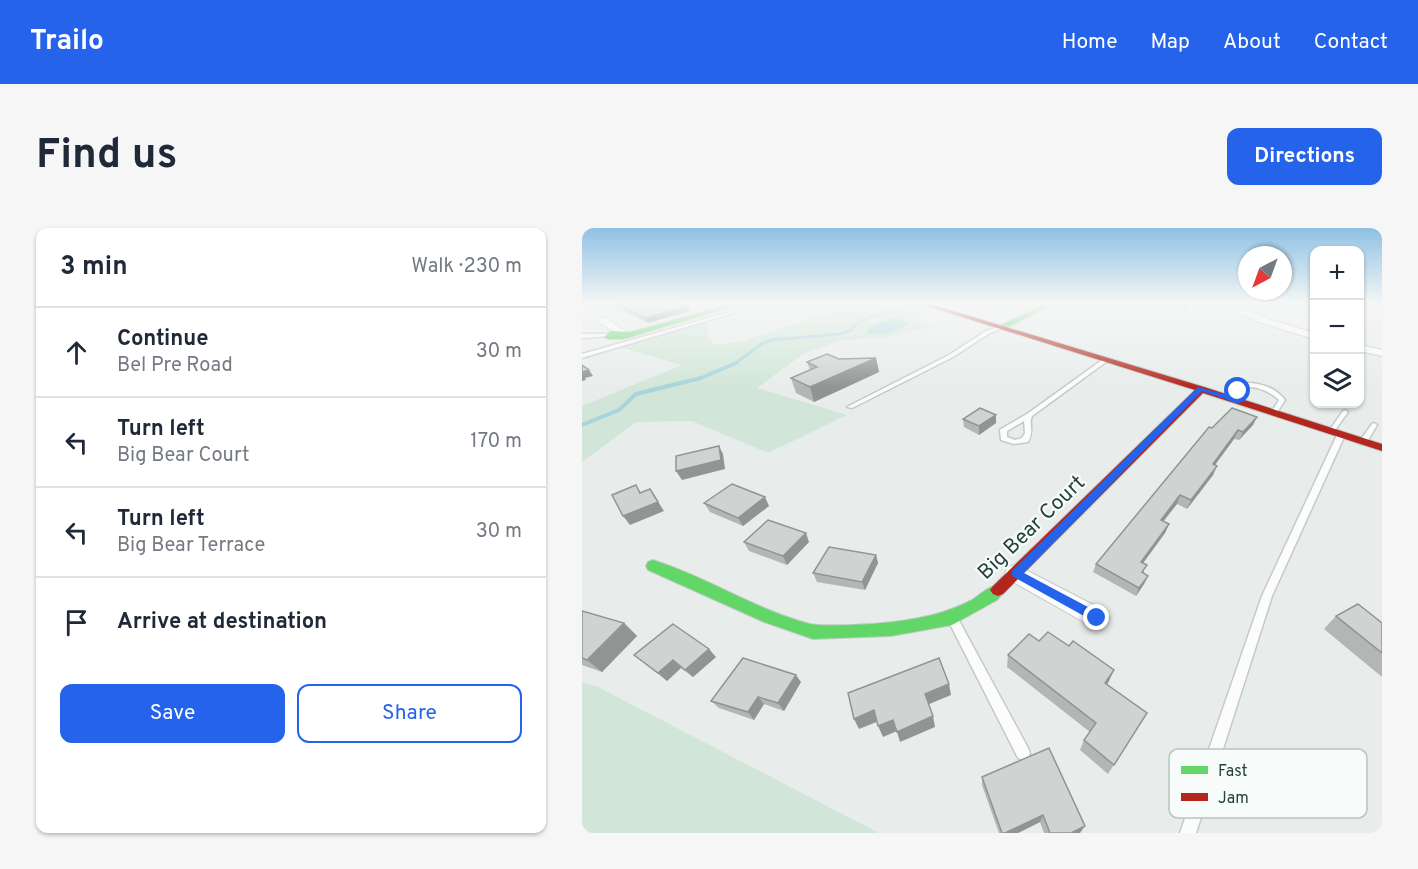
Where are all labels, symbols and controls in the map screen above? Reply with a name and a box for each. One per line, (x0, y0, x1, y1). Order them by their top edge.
text: Trailo (30, 24, 104, 60)
text: Home (1062, 29, 1118, 56)
text: Map (1151, 29, 1190, 56)
text: About (1223, 29, 1281, 56)
text: Contact (1314, 29, 1388, 56)
button: Directions (1227, 128, 1382, 185)
text: Find us (36, 130, 177, 183)
north arrow (1238, 246, 1292, 300)
map controls (1310, 246, 1364, 408)
button: + (1310, 246, 1364, 300)
text: 3 min (60, 251, 128, 284)
text: Walk · 230 m (411, 254, 522, 280)
button: − (1310, 300, 1364, 354)
text: Continue (117, 326, 208, 353)
icon: ahead (60, 336, 93, 369)
text: 30 m (476, 339, 522, 365)
text: Bel Pre Road (117, 353, 233, 379)
button: layers (1310, 354, 1364, 408)
route start (1224, 377, 1250, 403)
text: Turn left (117, 416, 205, 443)
icon: left (60, 426, 93, 459)
text: 170 m (470, 429, 522, 455)
text: Big Bear Court (117, 443, 250, 469)
street label: Big Bear Court (973, 470, 1092, 586)
text: Turn left (117, 506, 205, 533)
icon: left (60, 516, 93, 549)
text: 30 m (476, 519, 522, 545)
text: Big Bear Terrace (117, 533, 265, 559)
route end (1083, 604, 1109, 630)
icon: arrive (60, 606, 93, 639)
text: Arrive at destination (117, 609, 327, 636)
button: Save (60, 684, 285, 743)
button: Share (297, 684, 522, 743)
legend (1169, 749, 1367, 818)
text: Fast (1218, 762, 1248, 782)
text: Jam (1218, 789, 1249, 809)

